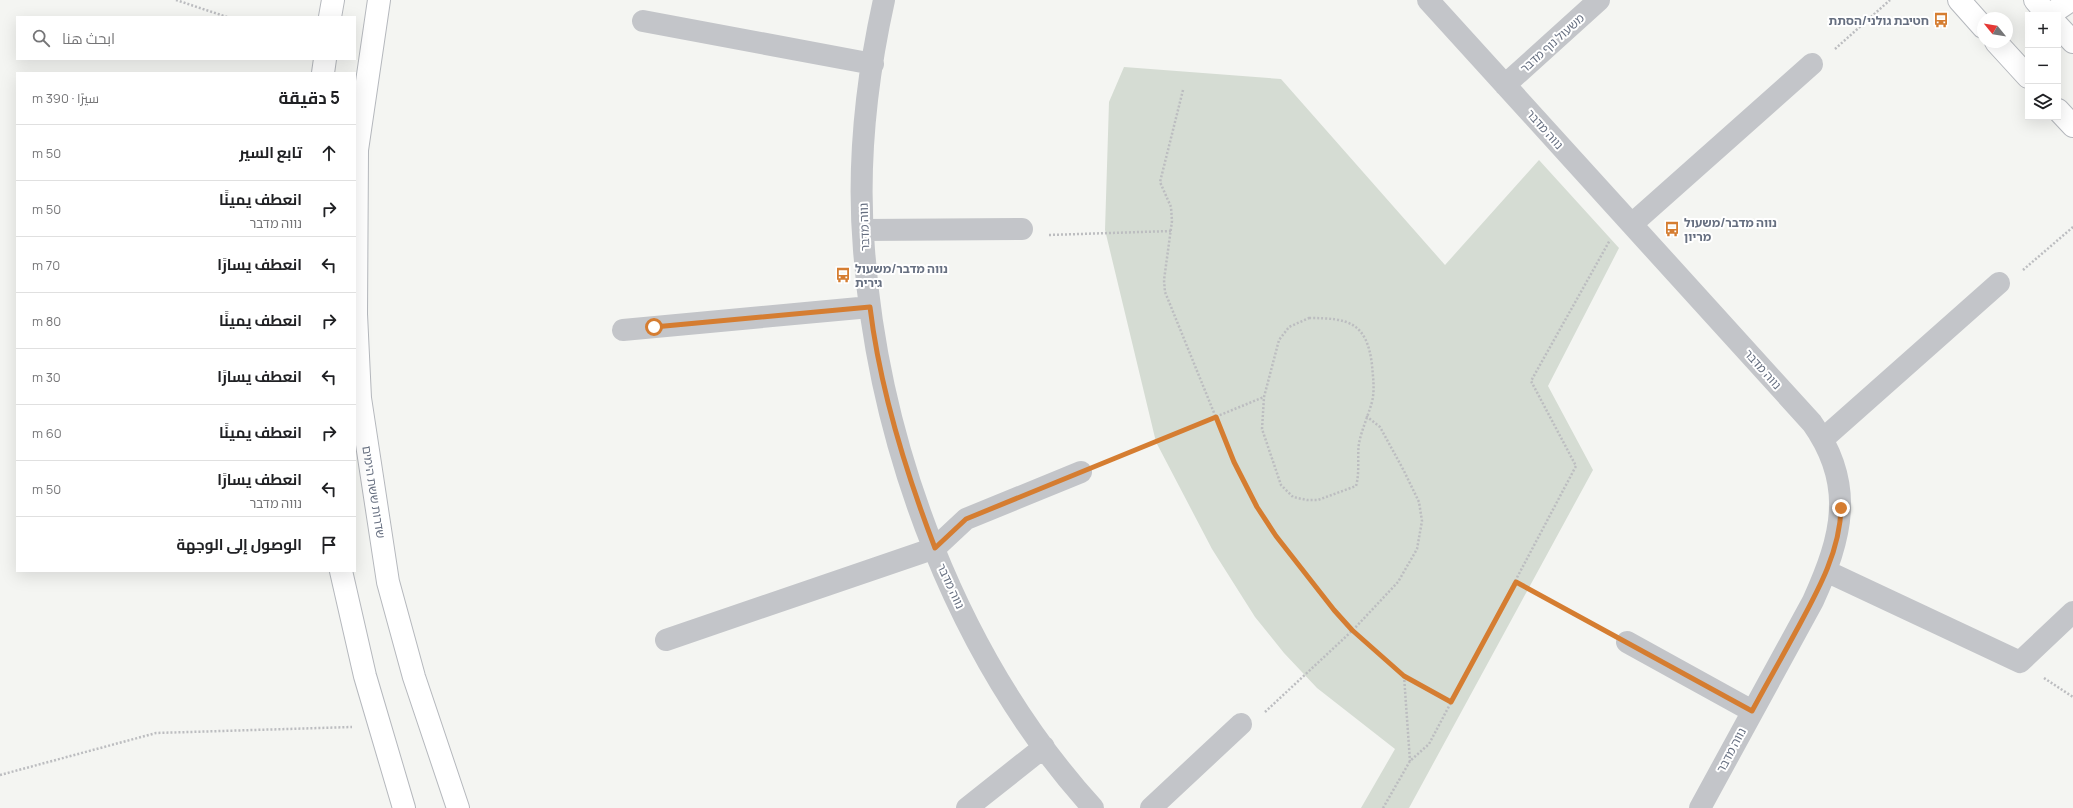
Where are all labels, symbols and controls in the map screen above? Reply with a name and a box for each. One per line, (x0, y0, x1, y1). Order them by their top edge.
street label: משעול נוף מדבר (1516, 10, 1588, 76)
bus stop icon: חטיבת גולני/הסתת (1932, 11, 1950, 29)
place label: חטיבת גולני/הסתת (1828, 12, 1929, 29)
north arrow (1977, 12, 2013, 48)
map controls (2025, 12, 2061, 120)
button: + (2025, 12, 2061, 48)
search box (16, 16, 356, 60)
icon: search (30, 27, 52, 49)
text: ابحث هنا (62, 28, 115, 49)
button: − (2025, 48, 2061, 84)
button: layers (2025, 84, 2061, 120)
text: 5 دقيقة (279, 86, 340, 109)
text: سيرًا · 390 m (32, 89, 99, 107)
street label: נווה מדבר (1522, 105, 1568, 153)
text: تابع السير (239, 142, 302, 163)
icon: ahead (318, 142, 340, 164)
text: 50 m (32, 144, 61, 162)
text: انعطف يمينًا (219, 189, 302, 210)
icon: right (318, 198, 340, 220)
text: 50 m (32, 200, 61, 218)
street label: נווה מדבר (855, 202, 873, 252)
text: נווה מדבר (249, 214, 302, 232)
place label: נווה מדבר/משעול מריון (1684, 214, 1777, 245)
bus stop icon: נווה מדבר/משעול מריון (1663, 220, 1681, 238)
text: انعطف يسارًا (217, 254, 302, 275)
icon: left (318, 254, 340, 276)
text: 70 m (32, 256, 60, 274)
place label: נווה מדבר/משעול גירית (855, 260, 948, 291)
bus stop icon: נווה מדבר/משעול גירית (834, 266, 852, 284)
text: انعطف يمينًا (219, 310, 302, 331)
icon: right (318, 310, 340, 332)
text: 80 m (32, 312, 61, 330)
route start (645, 318, 663, 336)
street label: נווה מדבר (1740, 345, 1786, 393)
text: انعطف يسارًا (217, 366, 302, 387)
icon: left (318, 366, 340, 388)
text: 30 m (32, 368, 61, 386)
text: انعطف يمينًا (219, 422, 302, 443)
icon: right (318, 422, 340, 444)
text: 60 m (32, 424, 62, 442)
street label: שדרות ששת הימים (358, 444, 390, 540)
text: انعطف يسارًا (217, 469, 302, 490)
icon: left (318, 478, 340, 500)
text: 50 m (32, 480, 61, 498)
text: נווה מדבר (249, 494, 302, 512)
route end (1832, 499, 1850, 517)
text: الوصول إلى الوجهة (176, 534, 302, 555)
icon: arrive (318, 534, 340, 556)
street label: נווה מדבר (933, 560, 969, 612)
street label: נווה מדבר (1712, 725, 1750, 775)

